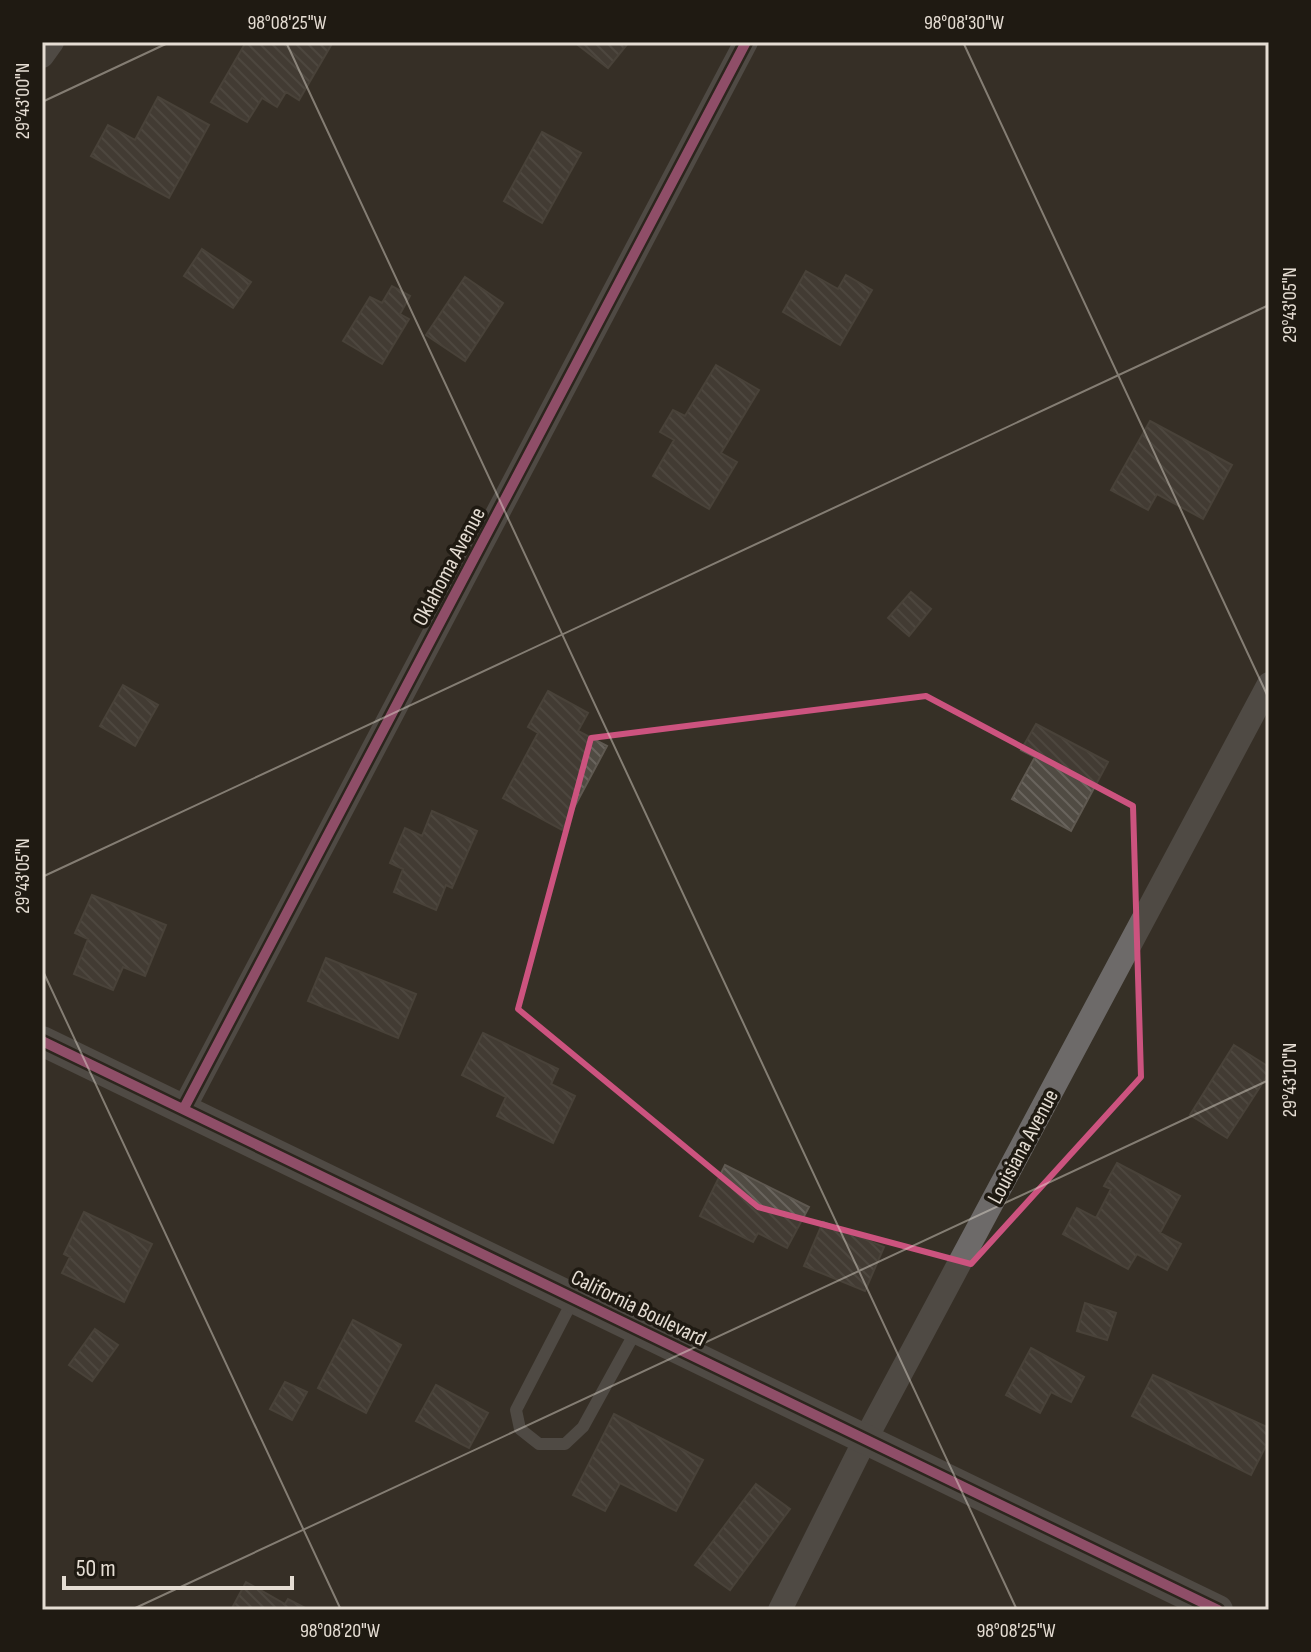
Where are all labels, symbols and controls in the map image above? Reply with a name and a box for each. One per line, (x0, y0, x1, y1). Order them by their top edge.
text: 98°08'25"W (247, 11, 327, 35)
text: 98°08'30"W (924, 11, 1004, 35)
text: 29°43'00"N (11, 63, 35, 139)
text: 29°43'05"N (1278, 267, 1302, 343)
street label: Oklahoma Avenue (407, 503, 492, 631)
text: 29°43'05"N (11, 838, 35, 914)
text: 29°43'10"N (1278, 1043, 1302, 1117)
street label: Louisiana Avenue (982, 1085, 1065, 1209)
street label: California Boulevard (566, 1264, 710, 1353)
scale bar (64, 1540, 292, 1590)
text: 50 m (76, 1554, 116, 1583)
text: 98°08'20"W (300, 1619, 380, 1643)
text: 98°08'25"W (976, 1619, 1056, 1643)

